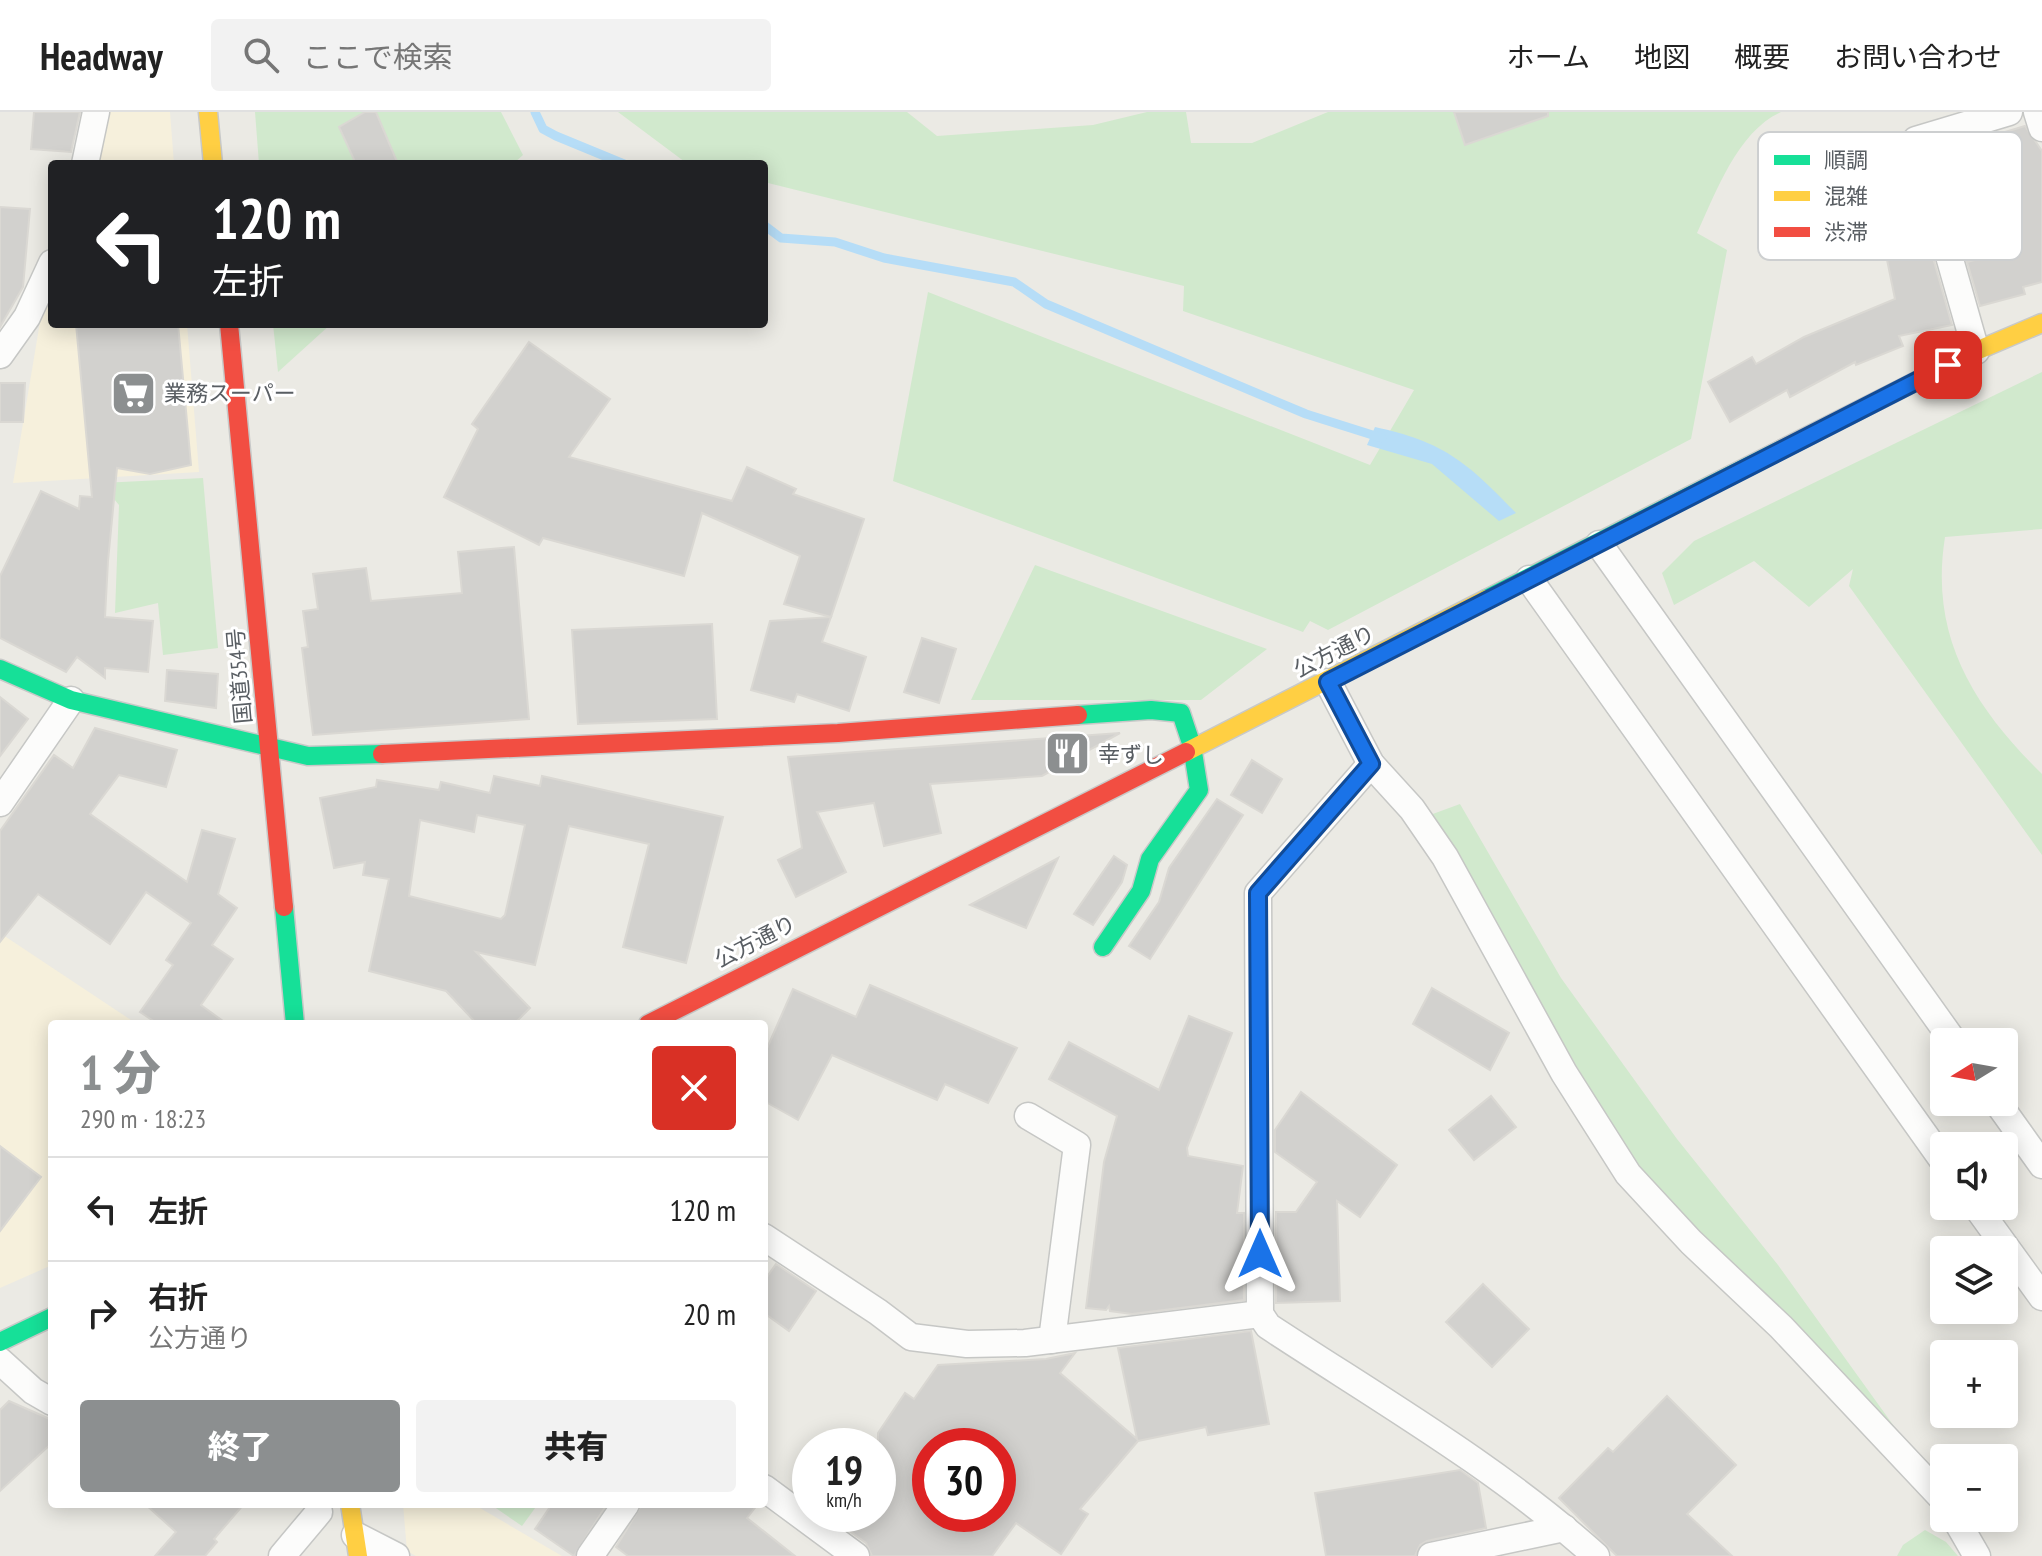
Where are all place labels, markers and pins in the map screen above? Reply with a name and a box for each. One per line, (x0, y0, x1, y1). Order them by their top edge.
pin (1914, 331, 1982, 399)
supermarket icon: 業務スーパー (109, 369, 157, 417)
place label: 業務スーパー (164, 379, 296, 407)
restaurant icon: 幸ずし (1043, 730, 1091, 778)
place label: 幸ずし (1098, 740, 1164, 768)

